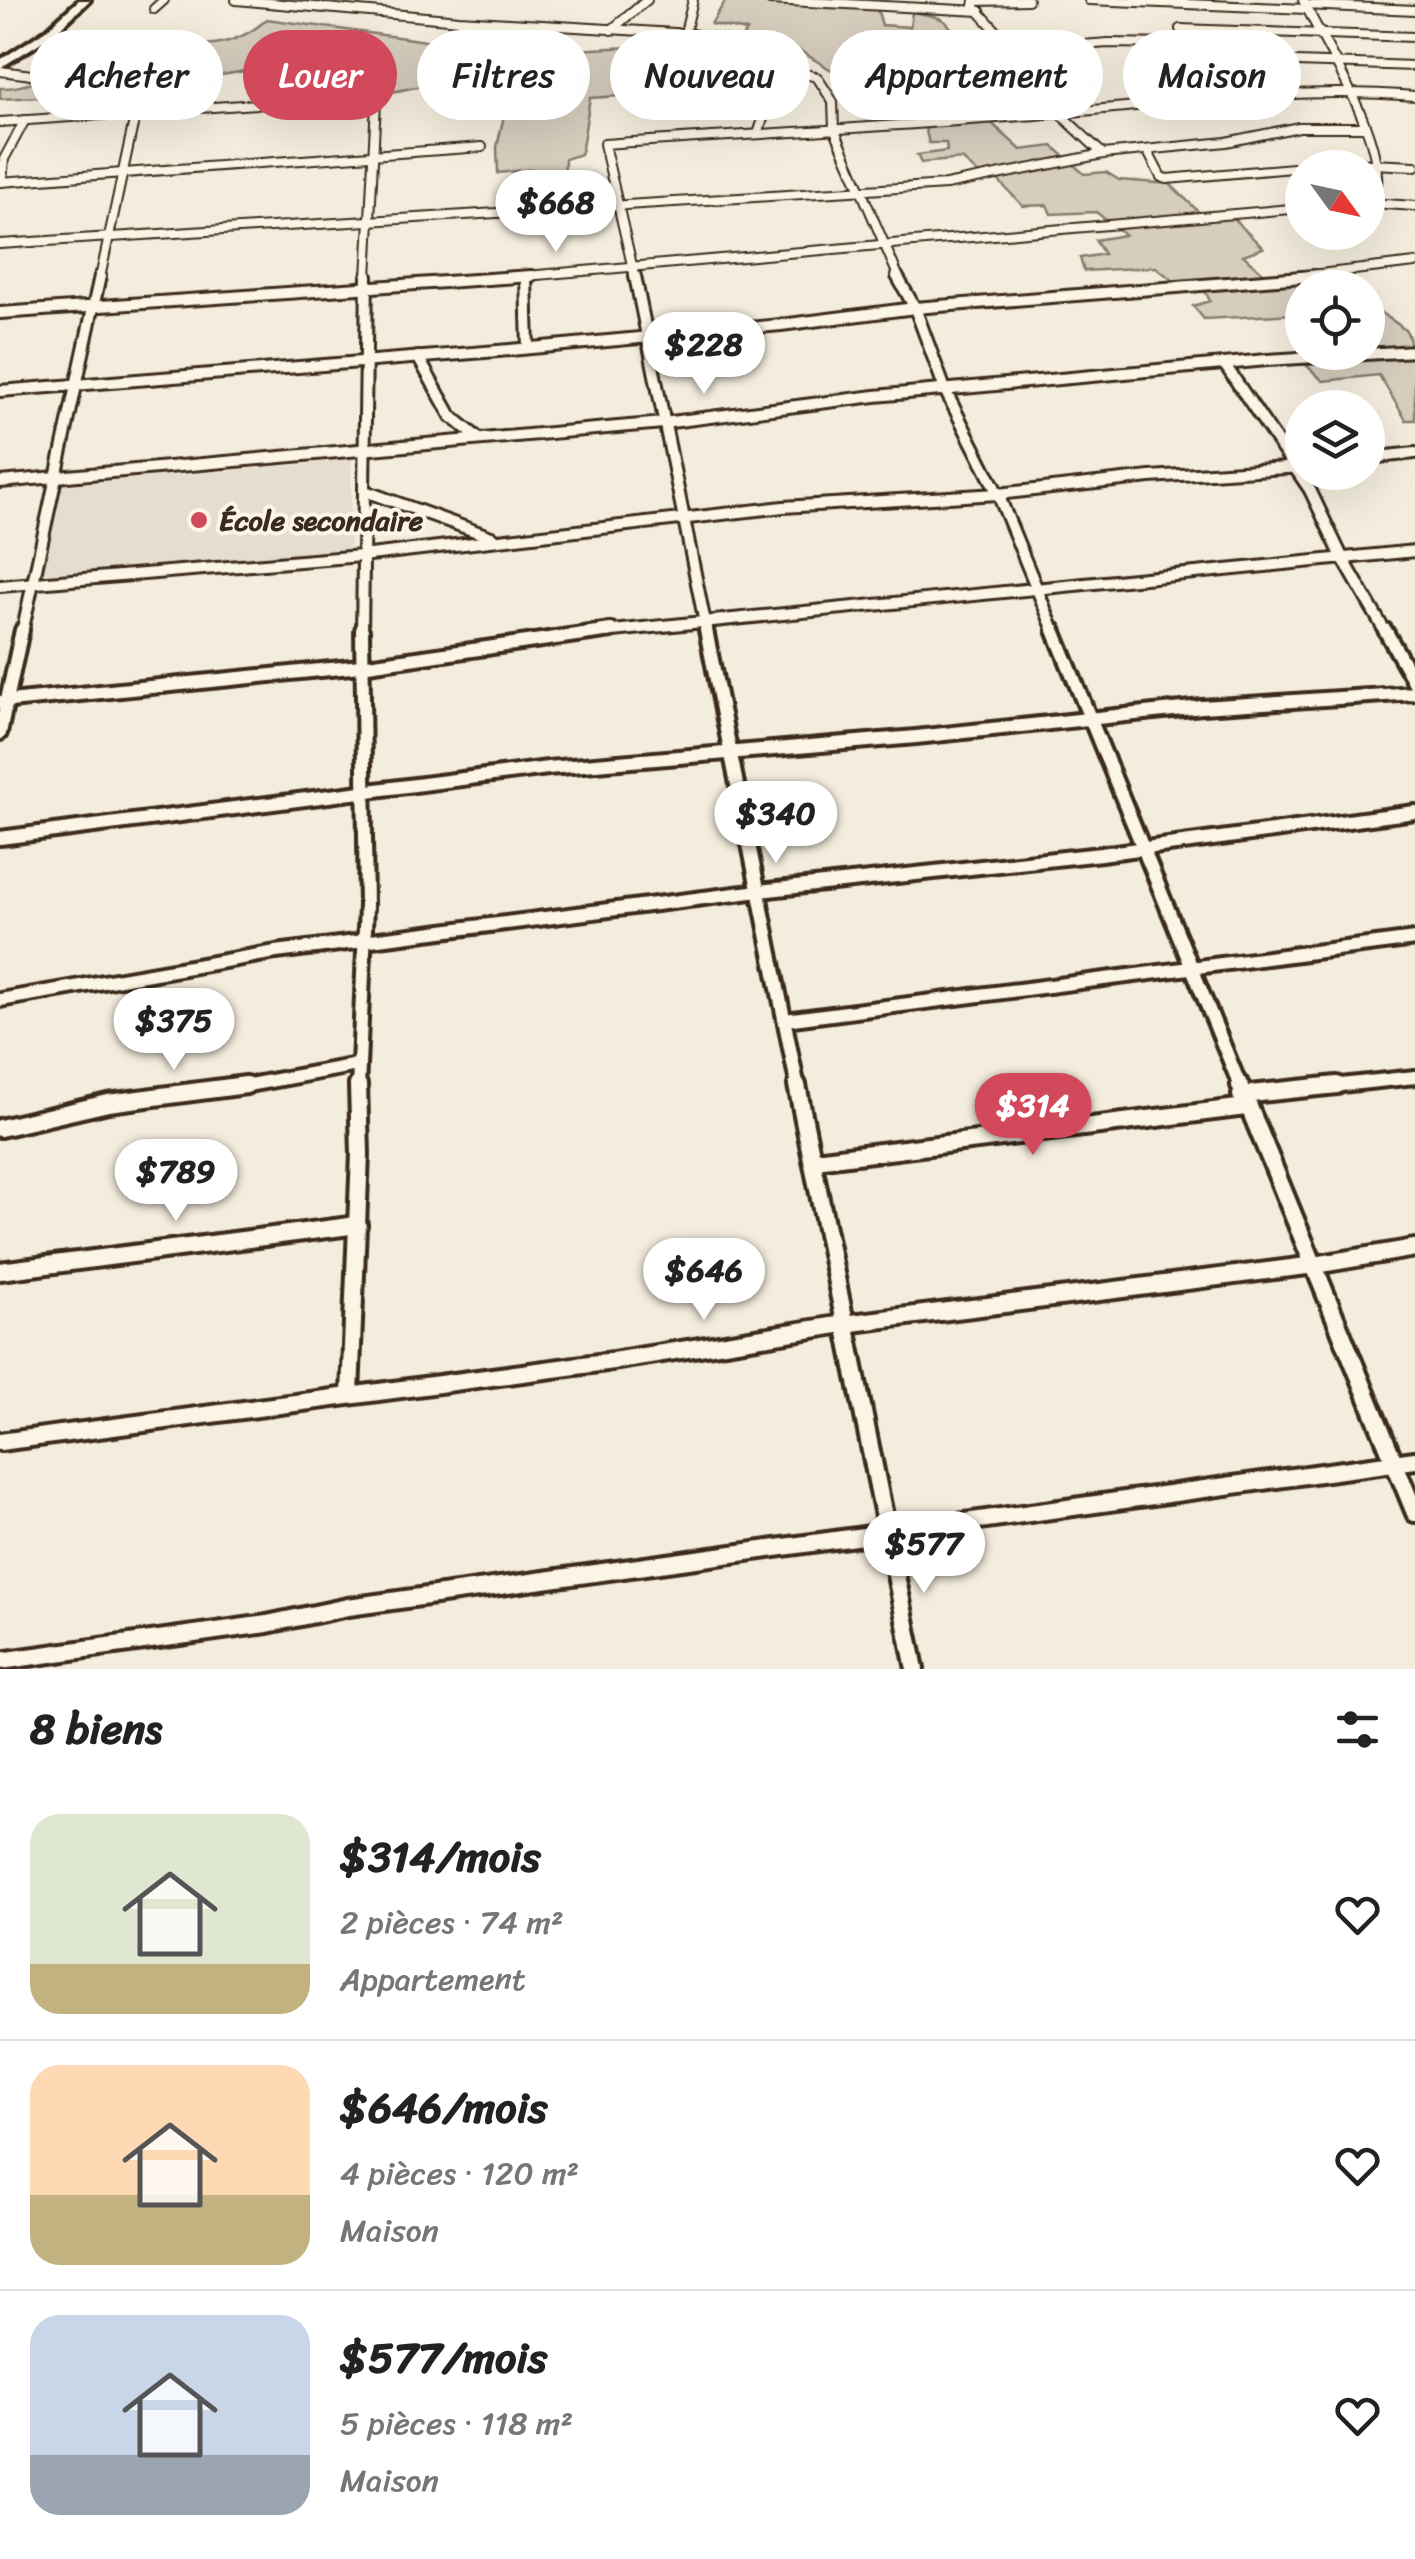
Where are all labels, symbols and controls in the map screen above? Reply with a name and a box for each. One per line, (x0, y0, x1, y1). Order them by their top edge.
chip: Acheter (30, 30, 223, 120)
chip: Louer (243, 30, 397, 120)
chip: Filtres (417, 30, 590, 120)
chip: Nouveau (610, 30, 810, 120)
chip: Appartement (830, 30, 1103, 120)
chip: Maison (1123, 30, 1301, 120)
north arrow (1285, 150, 1385, 250)
map controls (1285, 150, 1385, 490)
pin: $668 (497, 170, 615, 255)
text: $668 (517, 174, 595, 231)
button: locate (1285, 270, 1385, 370)
pin: $228 (645, 312, 763, 397)
text: $228 (665, 316, 743, 373)
button: layers (1285, 390, 1385, 490)
place label: École secondaire (219, 496, 424, 545)
marker: École secondaire (188, 509, 210, 531)
pin: $340 (717, 781, 835, 866)
text: $340 (736, 785, 816, 842)
pin: $375 (115, 988, 233, 1073)
text: $375 (136, 992, 212, 1049)
pin: $314 (974, 1073, 1092, 1158)
text: $314 (997, 1077, 1069, 1134)
pin: $789 (117, 1139, 235, 1224)
text: $789 (137, 1143, 215, 1200)
pin: $646 (645, 1238, 763, 1323)
text: $646 (665, 1242, 743, 1299)
pin: $577 (865, 1511, 983, 1596)
text: $577 (885, 1515, 963, 1572)
text: 8 biens (30, 1692, 162, 1766)
icon: filters (1330, 1702, 1385, 1757)
text: $314/mois (340, 1820, 541, 1894)
icon: home (110, 1854, 230, 1974)
icon: heart (1330, 1887, 1385, 1942)
text: 2 pièces · 74 m² (340, 1894, 563, 1951)
text: Appartement (340, 1951, 526, 2008)
text: $646/mois (340, 2071, 548, 2145)
icon: home (110, 2105, 230, 2225)
icon: heart (1330, 2138, 1385, 2193)
text: 4 pièces · 120 m² (340, 2145, 579, 2202)
text: Maison (340, 2202, 439, 2259)
text: $577/mois (340, 2321, 547, 2395)
icon: home (110, 2355, 230, 2475)
icon: heart (1330, 2388, 1385, 2443)
text: 5 pièces · 118 m² (340, 2395, 573, 2452)
text: Maison (340, 2452, 439, 2509)

